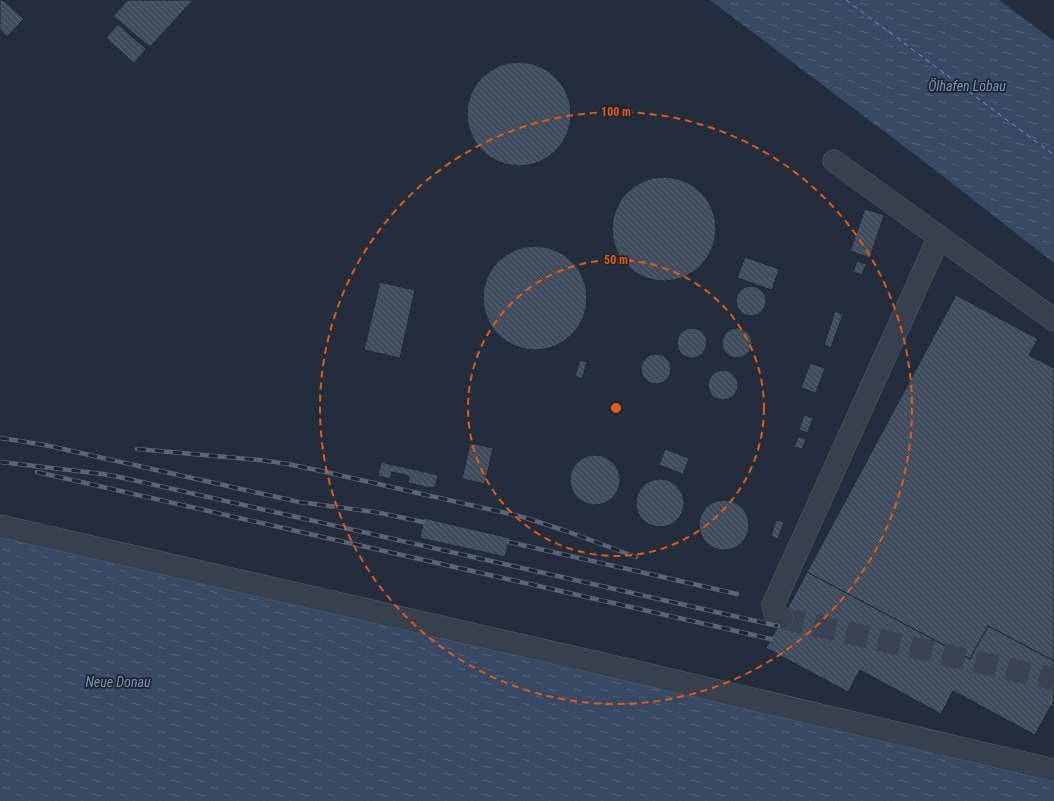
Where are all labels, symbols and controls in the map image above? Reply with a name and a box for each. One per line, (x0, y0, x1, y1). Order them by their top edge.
water label: Ölhafen Lobau (928, 78, 1006, 94)
text: 100 m (601, 105, 631, 119)
text: 50 m (604, 253, 628, 267)
centre of rings (609, 401, 623, 415)
water label: Neue Donau (85, 674, 151, 690)

